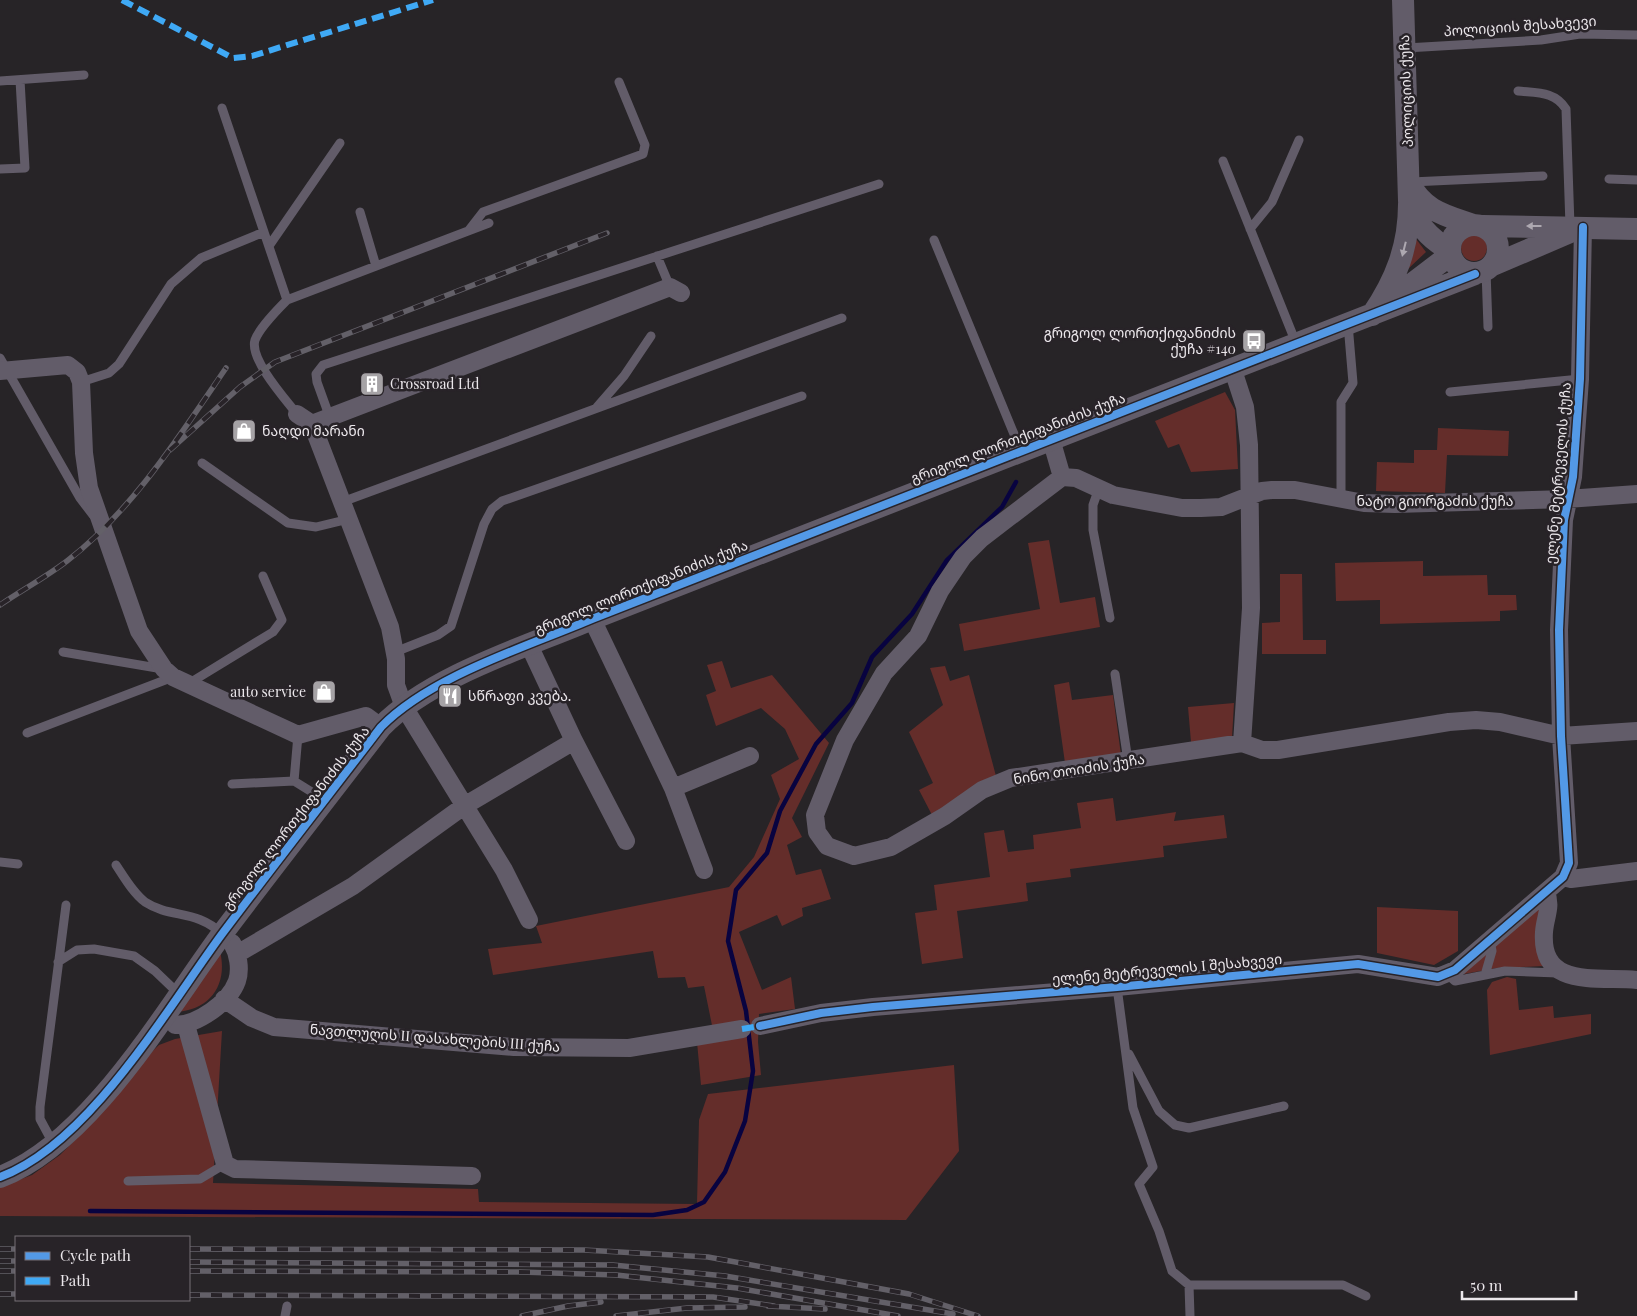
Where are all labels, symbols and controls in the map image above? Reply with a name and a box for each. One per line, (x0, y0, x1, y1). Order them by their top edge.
street label: პოლიციის შესახვევი (1443, 11, 1597, 40)
street label: პოლიციის ქუჩა (1394, 34, 1417, 148)
one-way arrow (1526, 222, 1542, 230)
one-way arrow (1400, 242, 1408, 257)
place label: გრიგოლ ლორთქიფანიძის ქუჩა #140 (1044, 323, 1236, 358)
bus stop icon: გრიგოლ ლორთქიფანიძის ქუჩა #140 (1241, 328, 1267, 354)
building icon: Crossroad Ltd (359, 371, 385, 397)
place label: Crossroad Ltd (390, 374, 479, 393)
street label: ელენე მეტრეველის ქუჩა (1540, 381, 1575, 565)
street label: გრიგოლ ლორთქიფანიძის ქუჩა (908, 388, 1128, 487)
shop icon: ნაღდი მარანი (231, 418, 257, 444)
place label: ნაღდი მარანი (262, 421, 365, 440)
street label: ნატო გიორგაძის ქუჩა (1356, 491, 1514, 510)
street label: გრიგოლ ლორთქიფანიძის ქუჩა (531, 535, 750, 638)
shop icon: auto service (311, 679, 337, 705)
place label: auto service (230, 682, 306, 701)
restaurant icon: სწრაფი კვება. (437, 683, 463, 709)
place label: სწრაფი კვება. (468, 686, 571, 705)
street label: გრიგოლ ლორთქიფანიძის ქუჩა (218, 722, 373, 914)
street label: ნინო თოიძის ქუჩა (1012, 749, 1146, 788)
street label: ელენე მეტრეველის I შესახვევი (1051, 949, 1283, 988)
street label: ნავთლუღის II დასახლების III ქუჩა (309, 1019, 561, 1056)
legend (15, 1236, 190, 1301)
text: Cycle path (60, 1245, 131, 1265)
scale bar (1462, 1268, 1576, 1300)
text: Path (60, 1270, 90, 1290)
text: 50 m (1470, 1275, 1503, 1295)

